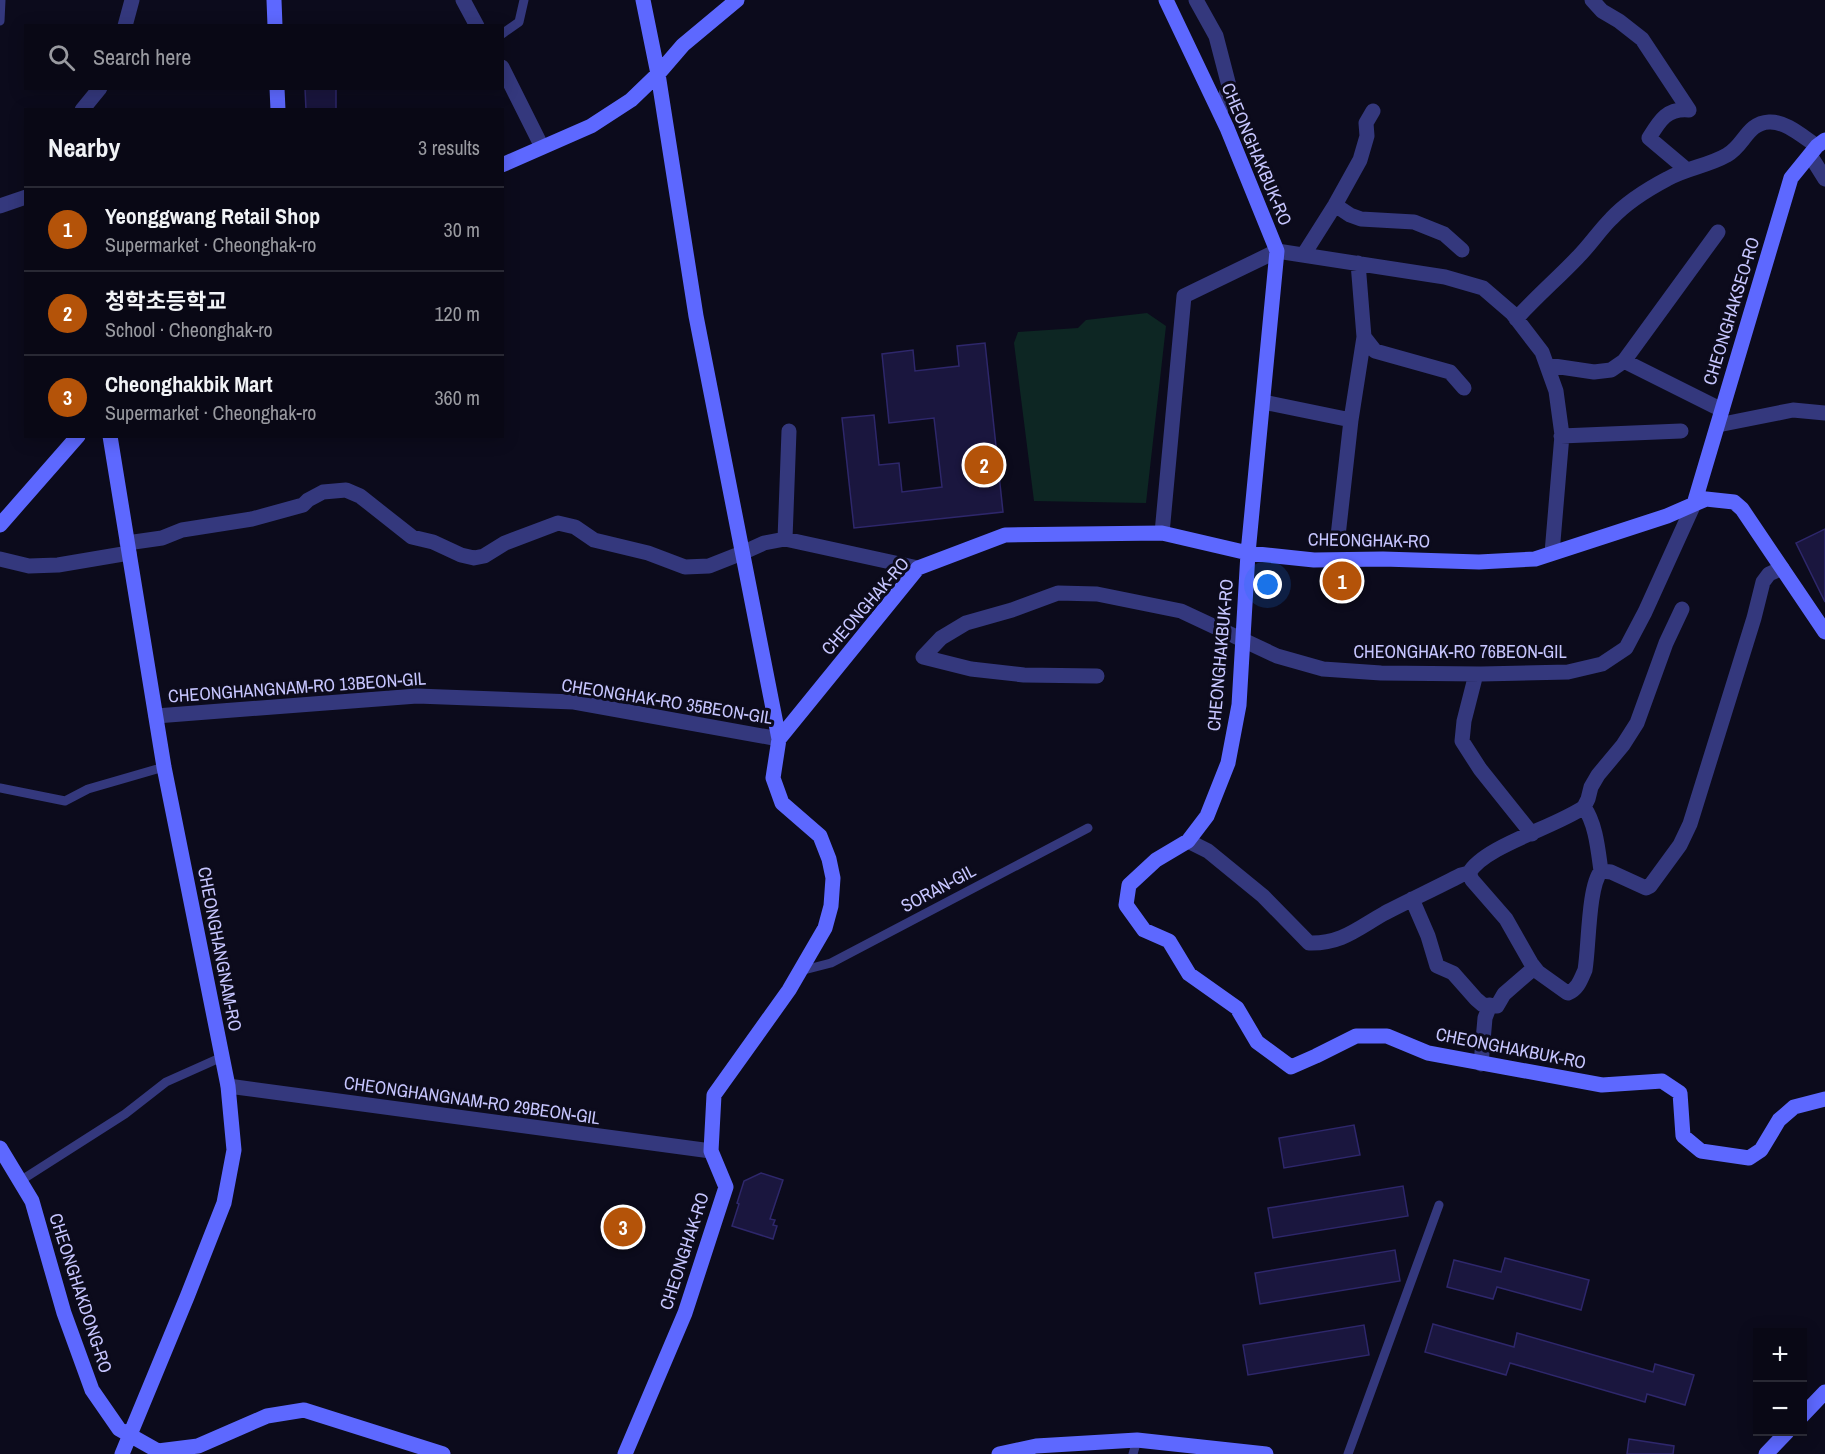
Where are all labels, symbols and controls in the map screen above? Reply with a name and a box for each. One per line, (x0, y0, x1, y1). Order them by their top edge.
search box (24, 24, 504, 90)
icon: search (45, 41, 78, 74)
text: Search here (93, 42, 191, 72)
street label: CHEONGHAKBUK-RO (1216, 79, 1298, 229)
text: Nearby (48, 130, 120, 165)
text: 3 results (418, 134, 480, 161)
text: Yeonggwang Retail Shop (105, 201, 320, 231)
text: 1 (63, 216, 72, 243)
text: 30 m (444, 216, 480, 243)
text: Supermarket · Cheonghak-ro (105, 231, 316, 258)
street label: CHEONGHAKSEO-RO (1697, 234, 1765, 388)
text: 청학초등학교 (105, 286, 226, 316)
text: 2 (63, 300, 72, 327)
text: 120 m (434, 300, 480, 327)
text: School · Cheonghak-ro (105, 316, 273, 343)
text: Cheonghakbik Mart (105, 369, 272, 399)
text: 3 (63, 384, 72, 411)
text: 360 m (434, 384, 480, 411)
text: Supermarket · Cheonghak-ro (105, 399, 316, 426)
pin: 2 (964, 442, 1004, 488)
street label: CHEONGHAK-RO (1308, 526, 1430, 554)
street label: CHEONGHAK-RO (815, 552, 915, 660)
pin: 1 (1322, 558, 1362, 604)
your location (1253, 570, 1282, 599)
street label: CHEONGHAKBUK-RO (1201, 578, 1239, 732)
street label: CHEONGHAK-RO 76BEON-GIL (1353, 639, 1567, 664)
street label: CHEONGHANGNAM-RO 13BEON-GIL (167, 666, 427, 708)
street label: CHEONGHAK-RO 35BEON-GIL (560, 672, 774, 730)
street label: SORAN-GIL (896, 858, 980, 918)
street label: CHEONGHANGNAM-RO (192, 865, 248, 1033)
street label: CHEONGHAKBUK-RO (1434, 1021, 1588, 1075)
street label: CHEONGHANGNAM-RO 29BEON-GIL (342, 1070, 602, 1130)
street label: CHEONGHAK-RO (653, 1189, 715, 1313)
pin: 3 (604, 1204, 642, 1250)
street label: CHEONGHAKDONG-RO (43, 1210, 119, 1376)
map controls (1753, 1328, 1807, 1436)
button: + (1753, 1328, 1807, 1382)
button: − (1753, 1382, 1807, 1436)

